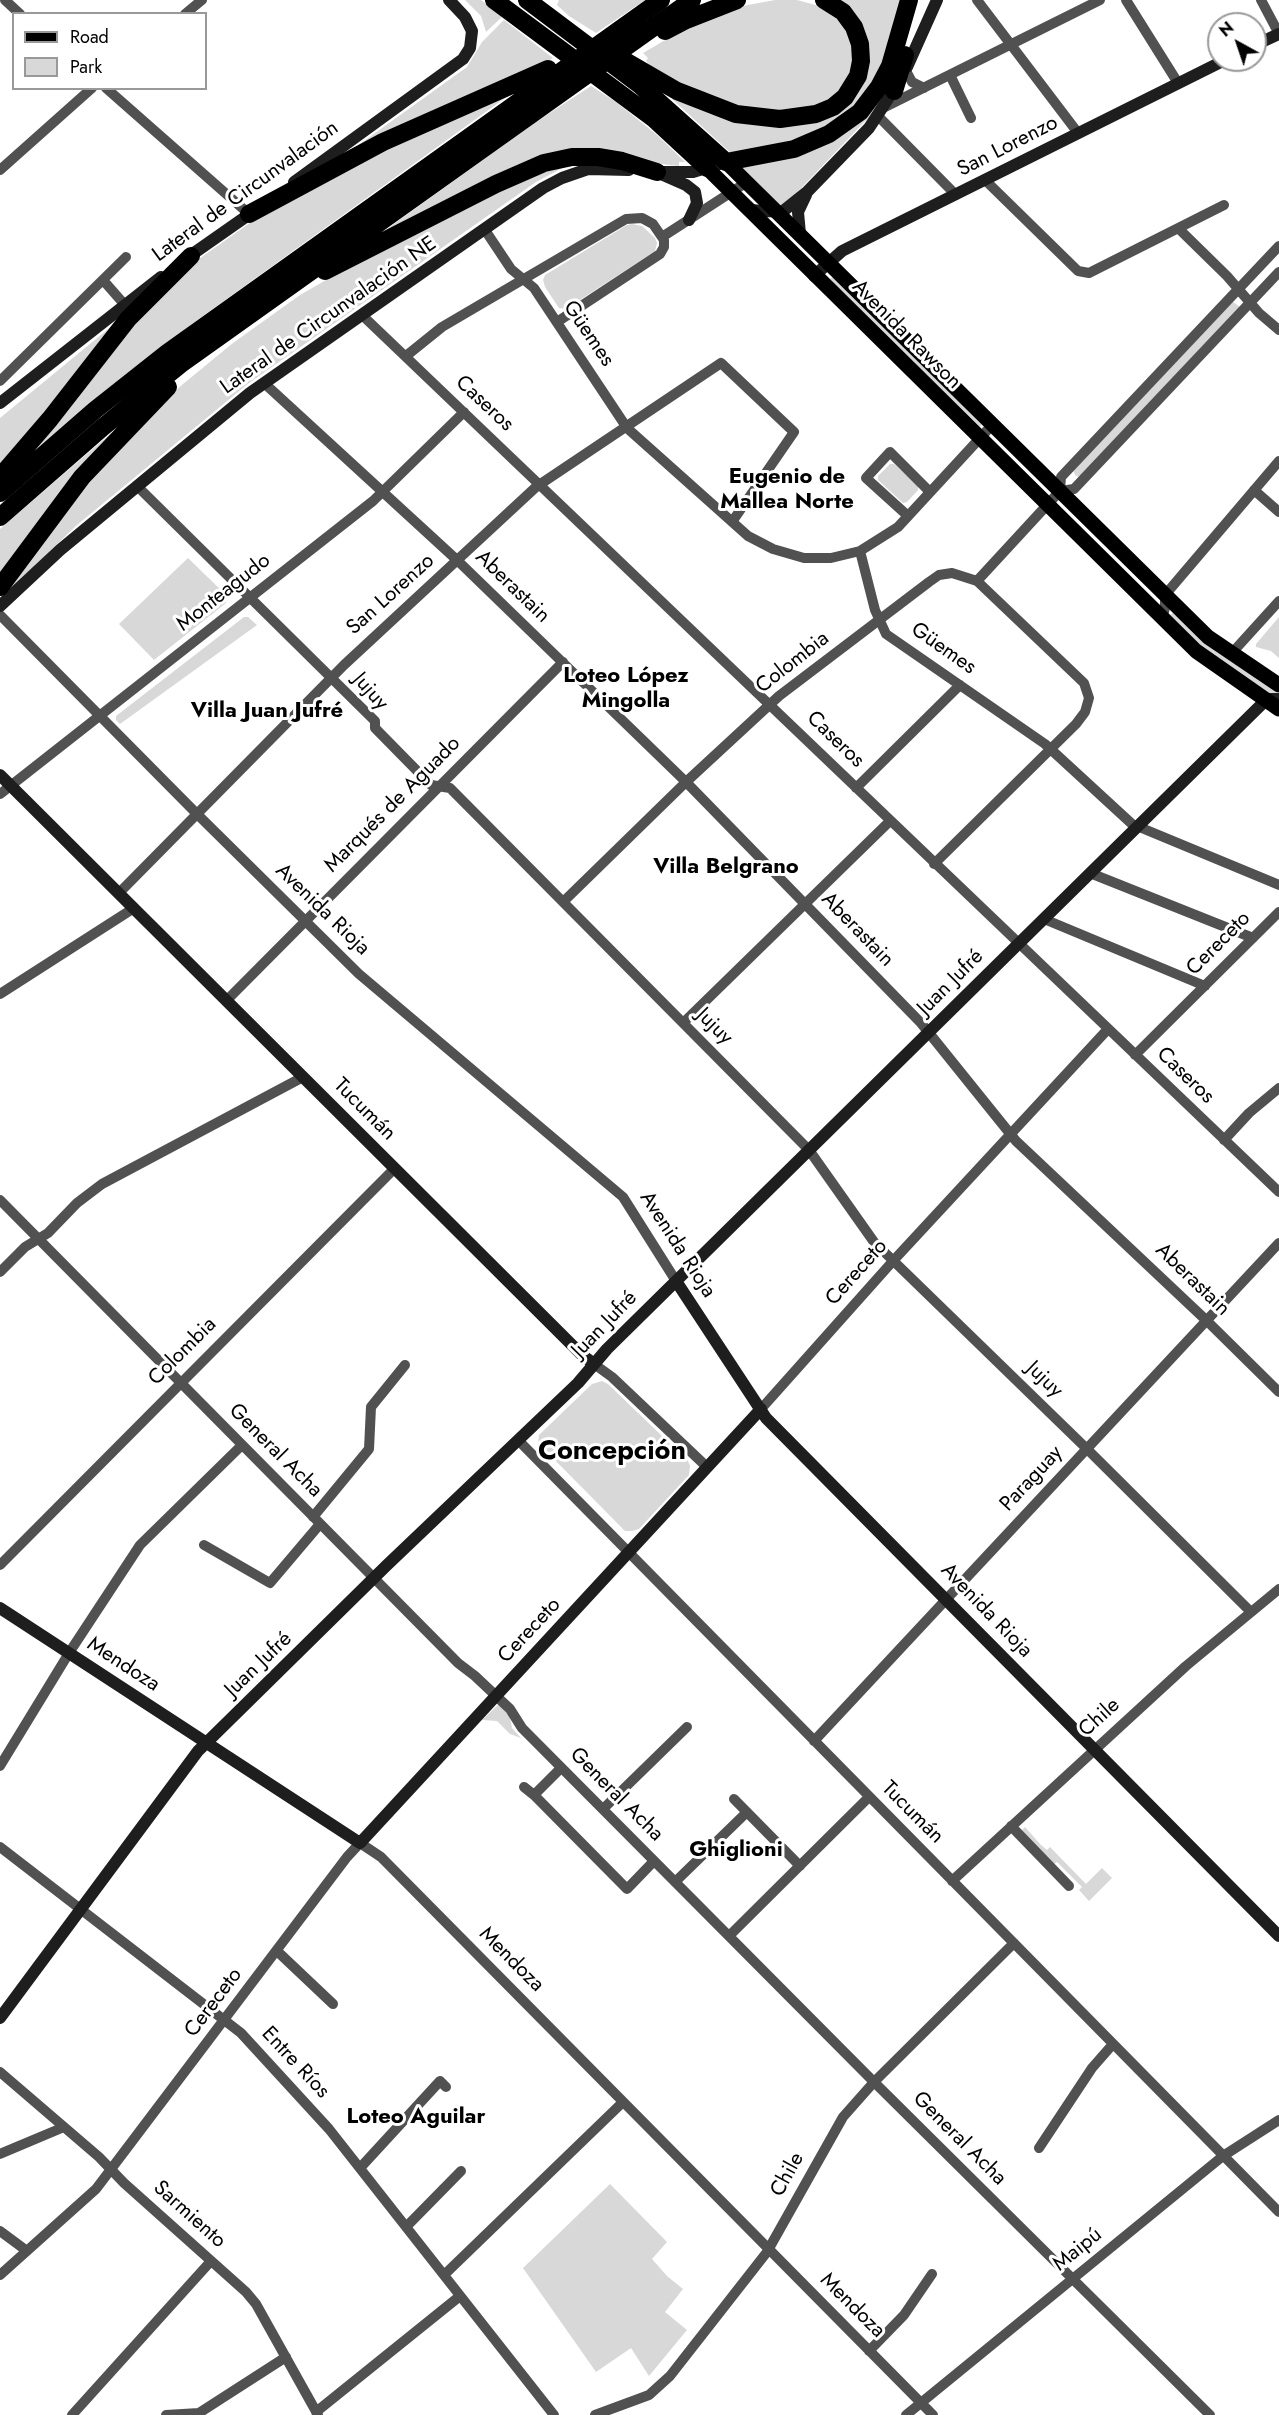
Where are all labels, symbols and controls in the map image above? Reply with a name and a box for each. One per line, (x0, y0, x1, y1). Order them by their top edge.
legend (12, 12, 207, 90)
north arrow (1207, 12, 1267, 72)
text: N (1214, 16, 1239, 42)
text: Road (70, 24, 109, 50)
text: Park (70, 54, 102, 80)
street label: San Lorenzo (954, 111, 1062, 183)
street label: Lateral de Circunvalación (148, 116, 344, 268)
street label: Lateral de Circunvalación NE (216, 232, 442, 400)
street label: Avenida Rawson (846, 275, 966, 395)
street label: Güemes (557, 296, 619, 372)
street label: Caseros (450, 371, 518, 437)
district label: Eugenio de Mallea Norte (720, 465, 854, 516)
street label: Aberastain (469, 545, 555, 629)
street label: Monteagudo (172, 549, 276, 637)
street label: San Lorenzo (342, 549, 440, 641)
street label: Güemes (906, 618, 980, 680)
street label: Colombia (751, 627, 835, 699)
district label: Loteo López Mingolla (563, 664, 689, 716)
street label: Jujuy (347, 668, 393, 716)
district label: Villa Juan Jufré (191, 699, 343, 725)
street label: Caseros (801, 706, 869, 774)
street label: Marqués de Aguado (320, 732, 466, 878)
district label: Villa Belgrano (653, 855, 799, 881)
street label: Avenida Rioja (270, 859, 374, 961)
street label: Aberastain (815, 887, 899, 973)
street label: Cereceto (1182, 907, 1256, 981)
street label: Juan Jufré (913, 945, 989, 1021)
street label: Jujuy (690, 1003, 738, 1051)
street label: Caseros (1151, 1042, 1219, 1110)
street label: Tucumán (328, 1074, 400, 1146)
street label: Avenida Rioja (633, 1187, 721, 1303)
street label: Cereceto (821, 1235, 893, 1311)
street label: Aberastain (1149, 1238, 1235, 1322)
street label: Juan Jufré (567, 1286, 643, 1364)
street label: Colombia (144, 1313, 222, 1391)
street label: Jujuy (1020, 1356, 1068, 1404)
street label: General Acha (223, 1399, 327, 1503)
district label: Concepción (538, 1436, 686, 1468)
street label: Paraguay (995, 1441, 1069, 1517)
street label: Avenida Rioja (935, 1559, 1037, 1663)
street label: Cereceto (493, 1593, 567, 1669)
street label: Juan Jufré (220, 1627, 298, 1703)
street label: Mendoza (82, 1632, 164, 1698)
street label: Chile (1074, 1693, 1126, 1743)
street label: General Acha (564, 1743, 668, 1847)
street label: Tucumán (876, 1777, 948, 1849)
district label: Ghiglioni (689, 1838, 783, 1864)
street label: Mendoza (473, 1922, 549, 1998)
street label: Cereceto (180, 1963, 248, 2043)
street label: Entre Ríos (256, 2022, 334, 2104)
street label: General Acha (907, 2087, 1011, 2191)
district label: Loteo Aguilar (347, 2105, 485, 2131)
street label: Chile (766, 2149, 810, 2201)
street label: Sarmiento (147, 2176, 231, 2254)
street label: Maipú (1048, 2223, 1108, 2277)
street label: Mendoza (814, 2268, 890, 2344)

